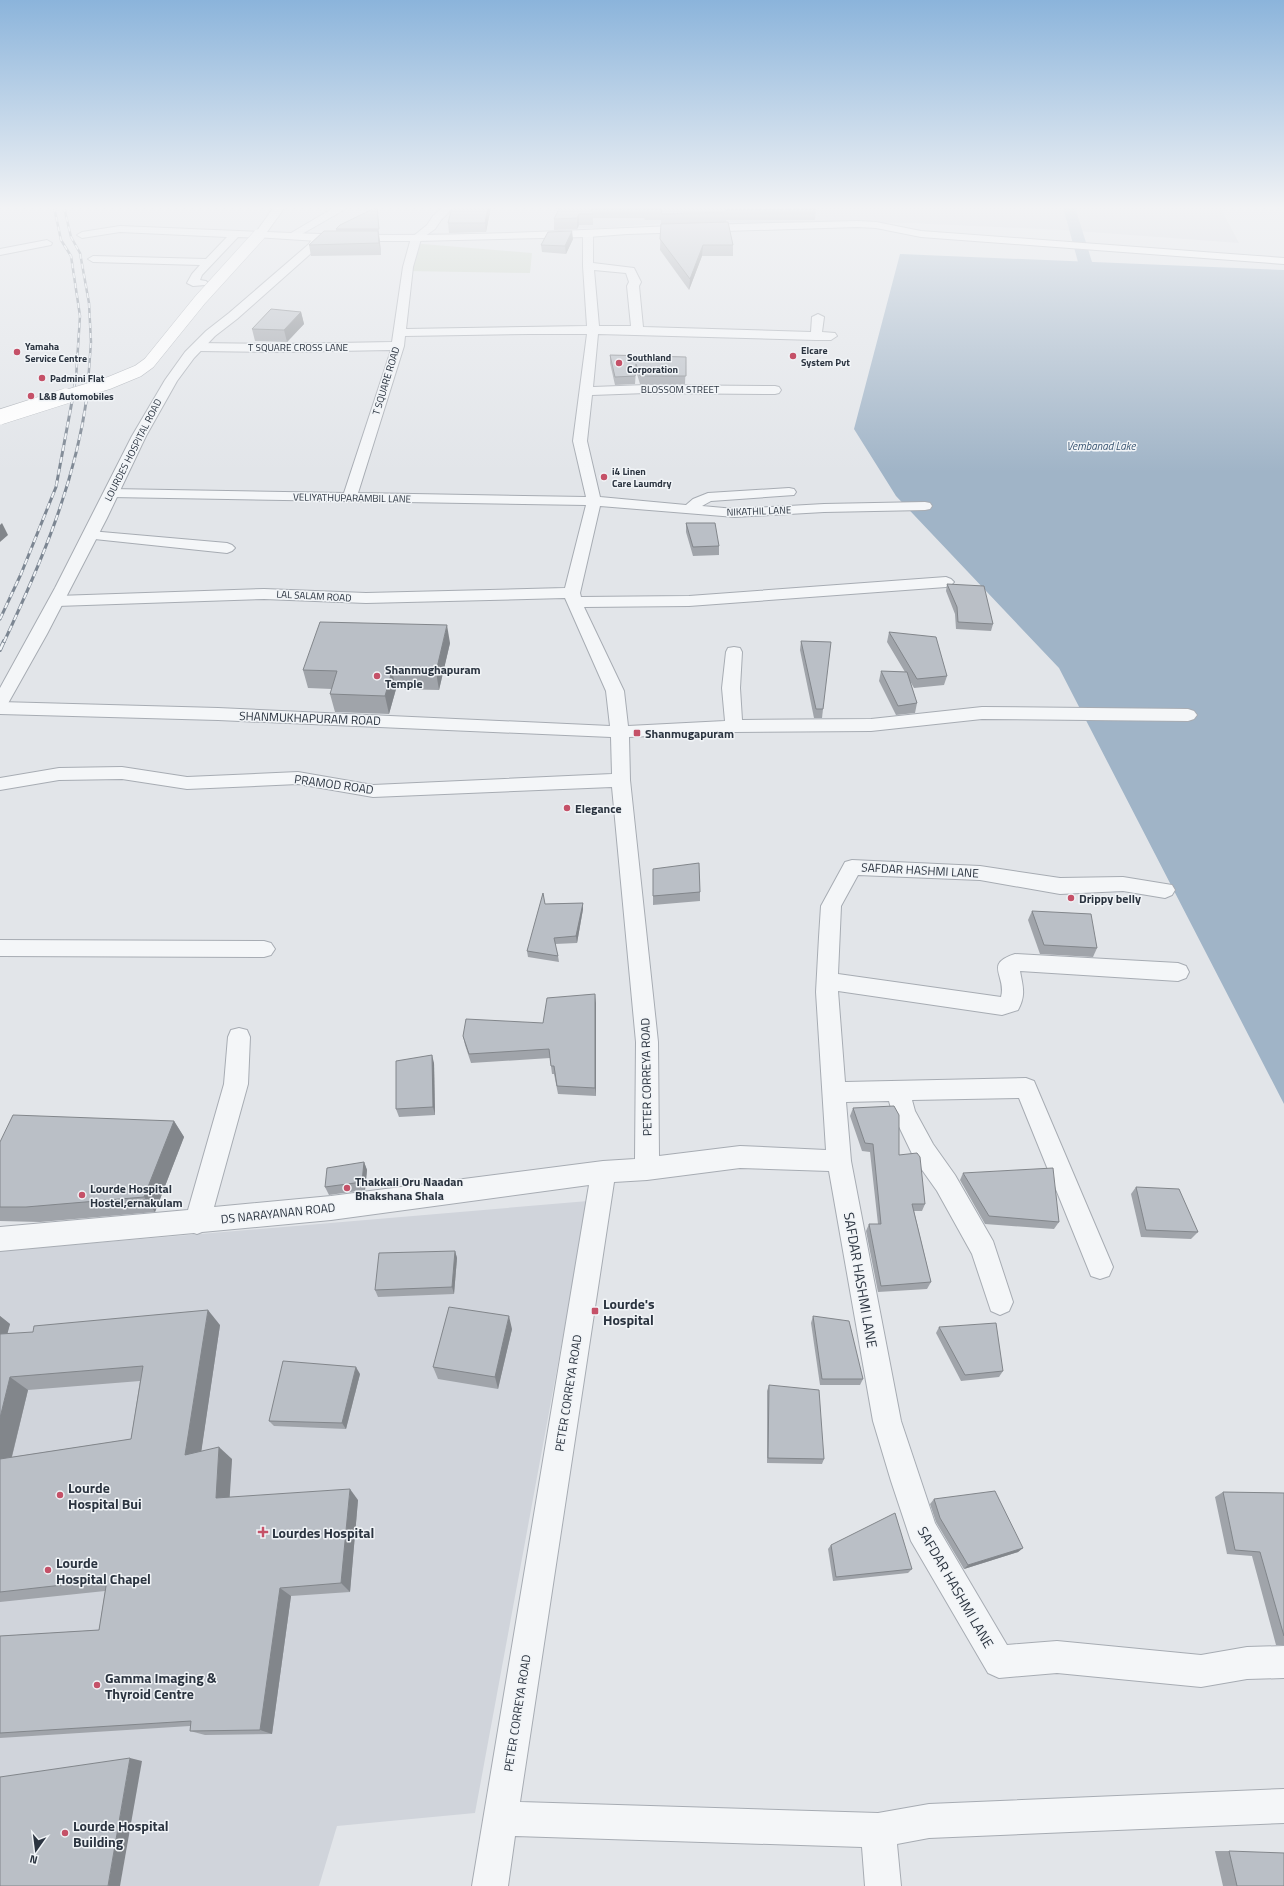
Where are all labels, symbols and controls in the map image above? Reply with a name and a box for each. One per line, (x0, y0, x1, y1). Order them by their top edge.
place label: Yamaha Service Centre (25, 339, 87, 366)
street label: T SQUARE CROSS LANE (248, 340, 348, 355)
place label: Elcare System Pvt (801, 343, 850, 370)
street label: T SQUARE ROAD (368, 345, 404, 417)
marker: Yamaha Service Centre (12, 347, 22, 357)
place label: Southland Corporation (627, 350, 678, 377)
marker: Elcare System Pvt (788, 351, 798, 361)
marker: Southland Corporation (614, 358, 624, 368)
place label: Padmini Flat (50, 371, 105, 386)
marker: Padmini Flat (37, 373, 47, 383)
street label: BLOSSOM STREET (641, 382, 720, 397)
place label: L&B Automobiles (39, 389, 114, 404)
marker: L&B Automobiles (26, 391, 36, 401)
street label: LOURDES HOSPITAL ROAD (101, 396, 165, 504)
water label: Vembanad Lake (1066, 438, 1136, 454)
place label: i4 Linen Care Laumdry (612, 464, 672, 491)
marker: i4 Linen Care Laumdry (599, 472, 609, 482)
street label: VELIYATHUPARAMBIL LANE (293, 489, 412, 507)
street label: NIKATHIL LANE (726, 502, 792, 520)
street label: LAL SALAM ROAD (276, 587, 352, 605)
place label: Shanmughapuram Temple (385, 660, 481, 693)
marker: Shanmughapuram Temple (372, 671, 382, 681)
street label: SHANMUKHAPURAM ROAD (239, 706, 381, 730)
place label: Shanmugapuram (645, 724, 734, 743)
marker: Shanmugapuram (632, 728, 642, 738)
street label: PRAMOD ROAD (293, 769, 375, 799)
place label: Elegance (575, 799, 622, 818)
marker: Elegance (562, 803, 572, 813)
street label: SAFDAR HASHMI LANE (861, 857, 980, 883)
place label: Drippy belly (1079, 889, 1141, 908)
marker: Drippy belly (1066, 893, 1076, 903)
street label: PETER CORREYA ROAD (635, 1017, 657, 1136)
place label: Thakkali Oru Naadan Bhakshana Shala (355, 1172, 463, 1205)
place label: Lourde Hospital Hostel,ernakulam (90, 1179, 183, 1212)
marker: Thakkali Oru Naadan Bhakshana Shala (342, 1183, 352, 1193)
marker: Lourde Hospital Hostel,ernakulam (77, 1190, 87, 1200)
street label: DS NARAYANAN ROAD (220, 1198, 336, 1228)
street label: SAFDAR HASHMI LANE (839, 1211, 883, 1350)
place label: Lourde's Hospital (603, 1293, 655, 1330)
marker: Lourde's Hospital (590, 1306, 600, 1316)
street label: PETER CORREYA ROAD (549, 1333, 587, 1453)
place label: Lourde Hospital Bui (68, 1477, 142, 1514)
marker: Lourde Hospital Bui (55, 1490, 65, 1500)
place label: Lourdes Hospital (272, 1522, 374, 1543)
street label: SAFDAR HASHMI LANE (913, 1522, 1000, 1652)
marker: Lourdes Hospital (257, 1526, 269, 1538)
place label: Lourde Hospital Chapel (56, 1552, 151, 1589)
marker: Lourde Hospital Chapel (43, 1565, 53, 1575)
street label: PETER CORREYA ROAD (498, 1653, 536, 1773)
place label: Gamma Imaging & Thyroid Centre (105, 1667, 217, 1704)
marker: Gamma Imaging & Thyroid Centre (92, 1680, 102, 1690)
place label: Lourde Hospital Building (73, 1815, 169, 1852)
marker: Lourde Hospital Building (60, 1828, 70, 1838)
north arrow (16, 1830, 56, 1870)
text: N (28, 1851, 39, 1868)

